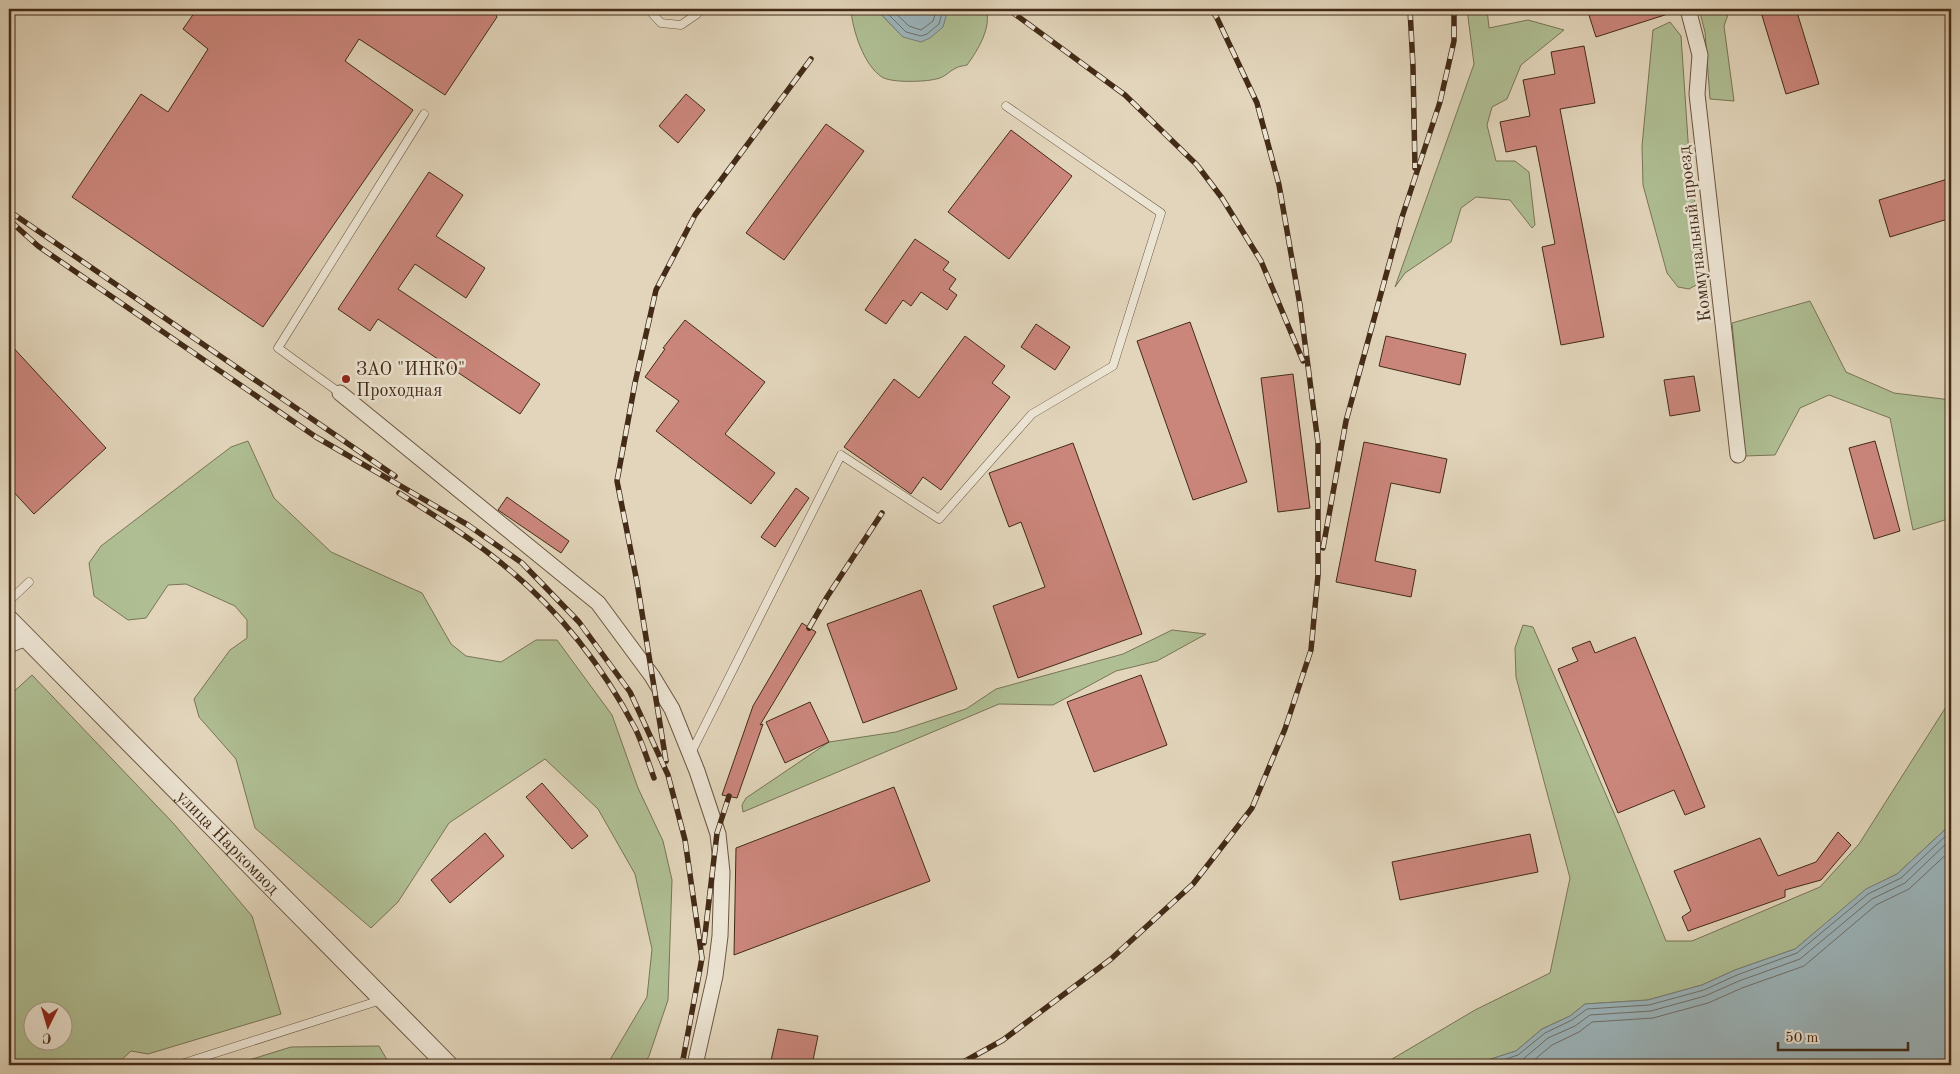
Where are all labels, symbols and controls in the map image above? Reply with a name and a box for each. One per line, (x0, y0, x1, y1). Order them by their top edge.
street label: Коммунальный проезд (1675, 145, 1715, 323)
place label: ЗАО "ИНКО" Проходная (356, 361, 465, 400)
marker: ЗАО "ИНКО" Проходная (340, 373, 352, 385)
street label: улица Наркомвод (173, 787, 282, 898)
north arrow (22, 1002, 72, 1052)
scale bar (1778, 1019, 1908, 1051)
text: С (42, 1031, 52, 1045)
text: 50 m (1785, 1031, 1819, 1046)

